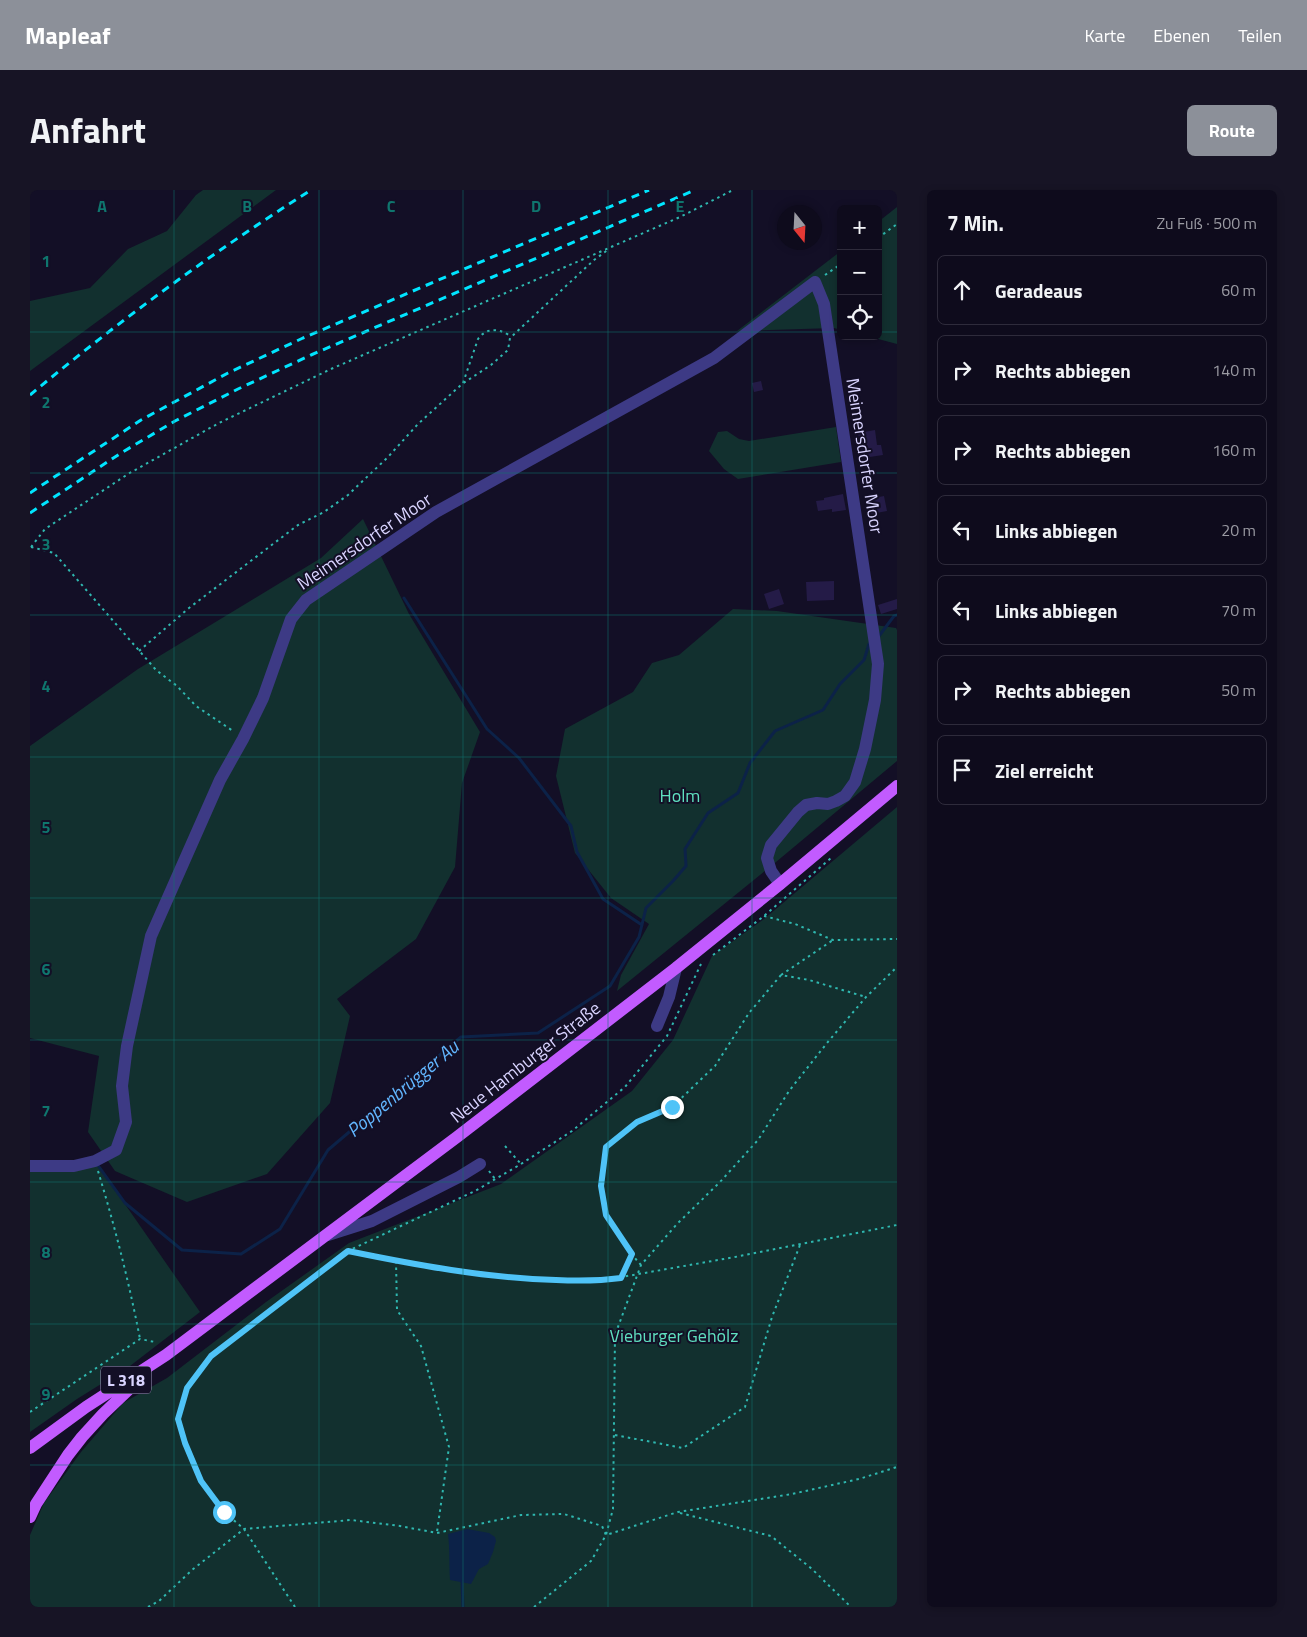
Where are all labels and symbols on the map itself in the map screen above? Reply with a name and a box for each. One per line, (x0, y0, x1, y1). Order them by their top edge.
text: A (97, 194, 107, 218)
text: B (242, 194, 252, 218)
text: C (387, 194, 396, 218)
text: D (531, 194, 541, 218)
text: E (676, 194, 685, 218)
north arrow (777, 205, 822, 250)
text: 1 (42, 249, 50, 273)
street label: Meimersdorfer Moor (839, 376, 891, 536)
text: 2 (42, 390, 50, 414)
street label: Meimersdorfer Moor (291, 486, 437, 596)
text: 3 (42, 532, 50, 556)
text: 4 (42, 674, 51, 698)
park label: Holm (660, 782, 700, 809)
text: 5 (42, 815, 51, 839)
text: 6 (42, 957, 51, 981)
street label: Neue Hamburger Straße (444, 995, 606, 1129)
water label: Poppenbrügger Au (340, 1031, 466, 1144)
route end (661, 1096, 684, 1119)
text: 7 (42, 1099, 50, 1123)
text: 8 (42, 1240, 51, 1264)
park label: Vieburger Gehölz (610, 1322, 738, 1349)
road number: L 318 (101, 1366, 151, 1394)
text: 9 (42, 1382, 51, 1406)
route start (213, 1501, 236, 1524)

